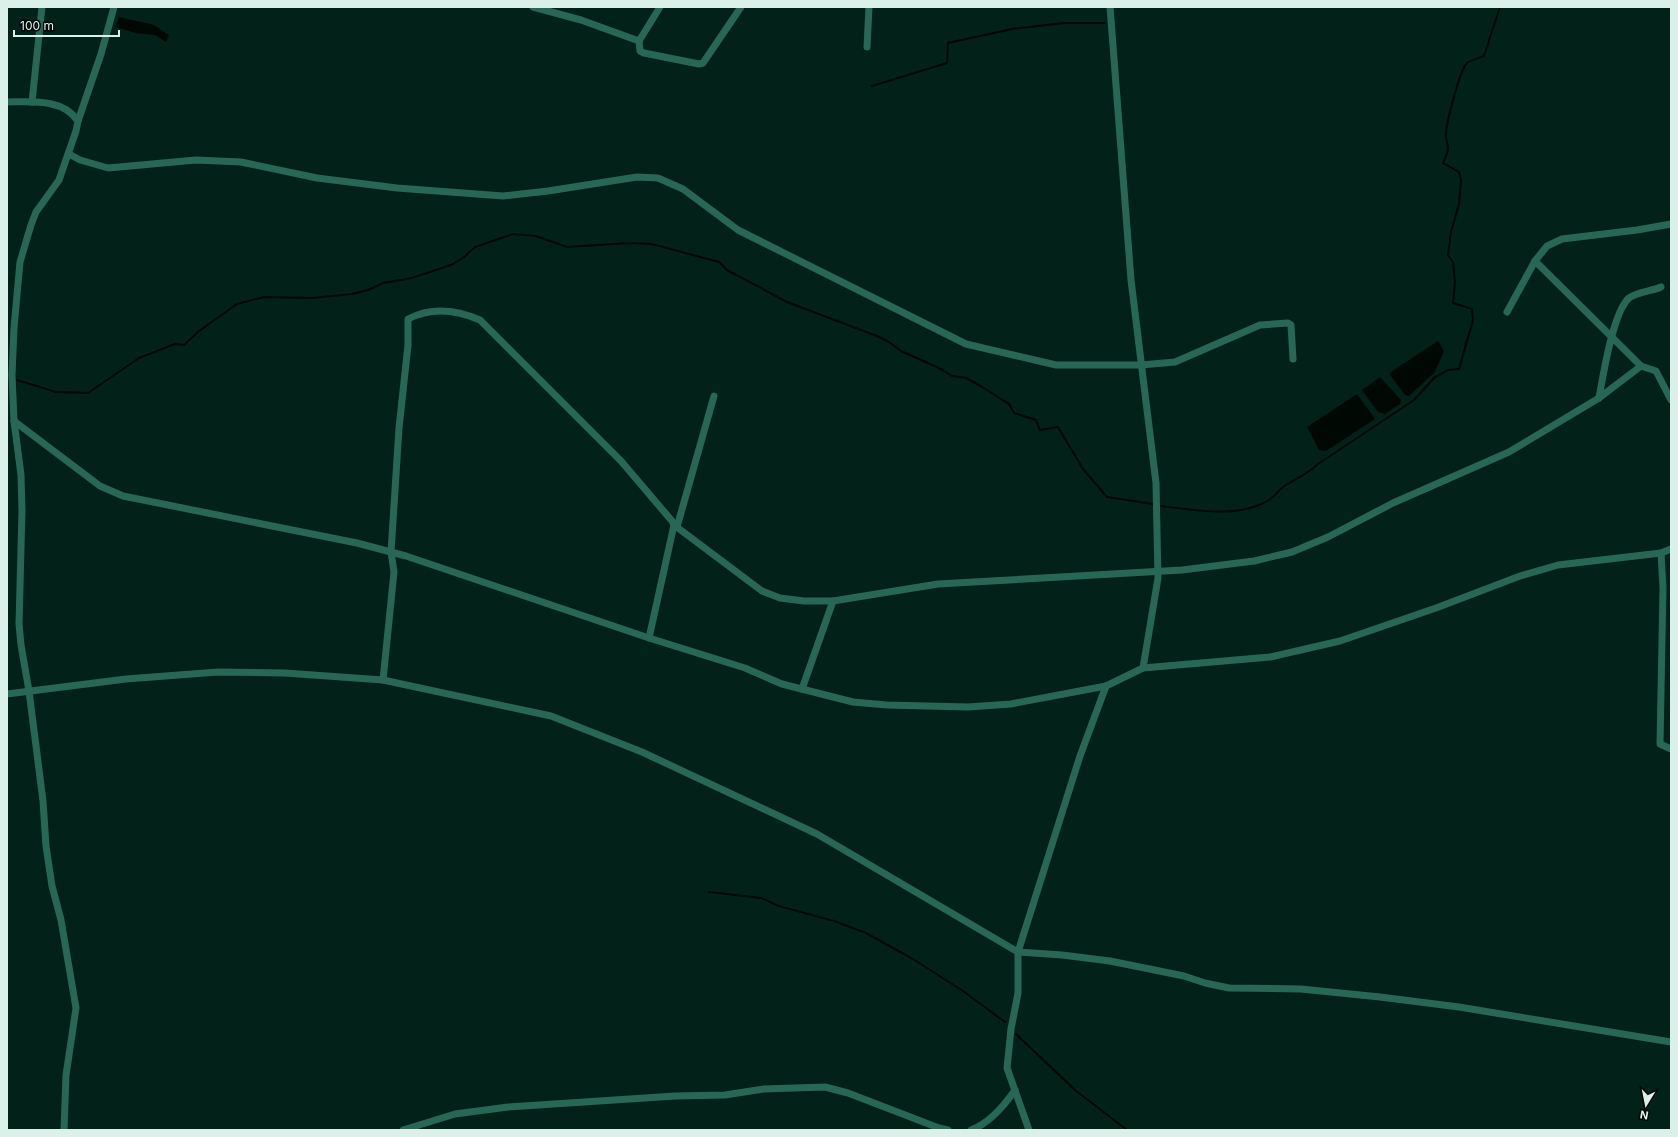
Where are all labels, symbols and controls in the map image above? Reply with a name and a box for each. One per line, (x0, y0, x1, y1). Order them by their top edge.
scale bar (14, 12, 119, 38)
text: 100 m (20, 18, 54, 33)
north arrow (1626, 1085, 1666, 1125)
text: N (1639, 1107, 1650, 1122)

